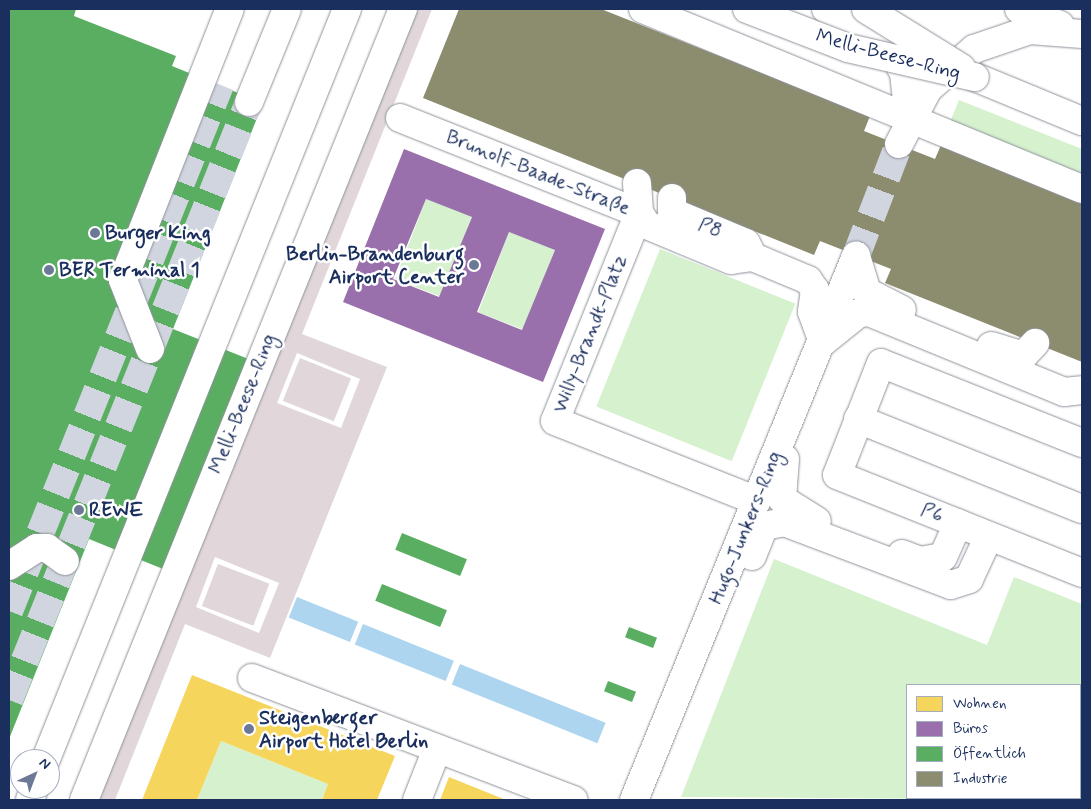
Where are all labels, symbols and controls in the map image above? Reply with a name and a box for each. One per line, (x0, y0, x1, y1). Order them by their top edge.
street label: Melli-Beese-Ring (813, 24, 963, 86)
street label: Brunolf-Baade-Straße (442, 125, 634, 221)
street label: P8 (695, 212, 725, 244)
place label: Burger King (105, 221, 208, 245)
marker: Burger King (89, 227, 101, 239)
place label: Berlin-Brandenburg Airport Center (286, 242, 464, 289)
street label: Willy-Brandt-Platz (547, 252, 633, 416)
place label: BER Terminal 1 (59, 258, 194, 282)
marker: Berlin-Brandenburg Airport Center (468, 259, 480, 271)
marker: BER Terminal 1 (43, 264, 55, 276)
street label: Melli-Beese-Ring (204, 330, 282, 478)
street label: Hugo-Junkers-Ring (704, 448, 788, 608)
place label: REWE (89, 498, 143, 522)
street label: P6 (917, 498, 947, 528)
marker: REWE (73, 504, 85, 516)
legend (906, 684, 1081, 799)
text: Wohnen (953, 694, 1007, 714)
place label: Steigenberger Airport Hotel Berlin (259, 706, 427, 753)
text: Büros (953, 719, 988, 739)
marker: Steigenberger Airport Hotel Berlin (243, 723, 255, 735)
text: Öffentlich (953, 744, 1026, 764)
north arrow (10, 749, 60, 799)
text: N (35, 754, 54, 774)
text: Industrie (953, 769, 1008, 789)

